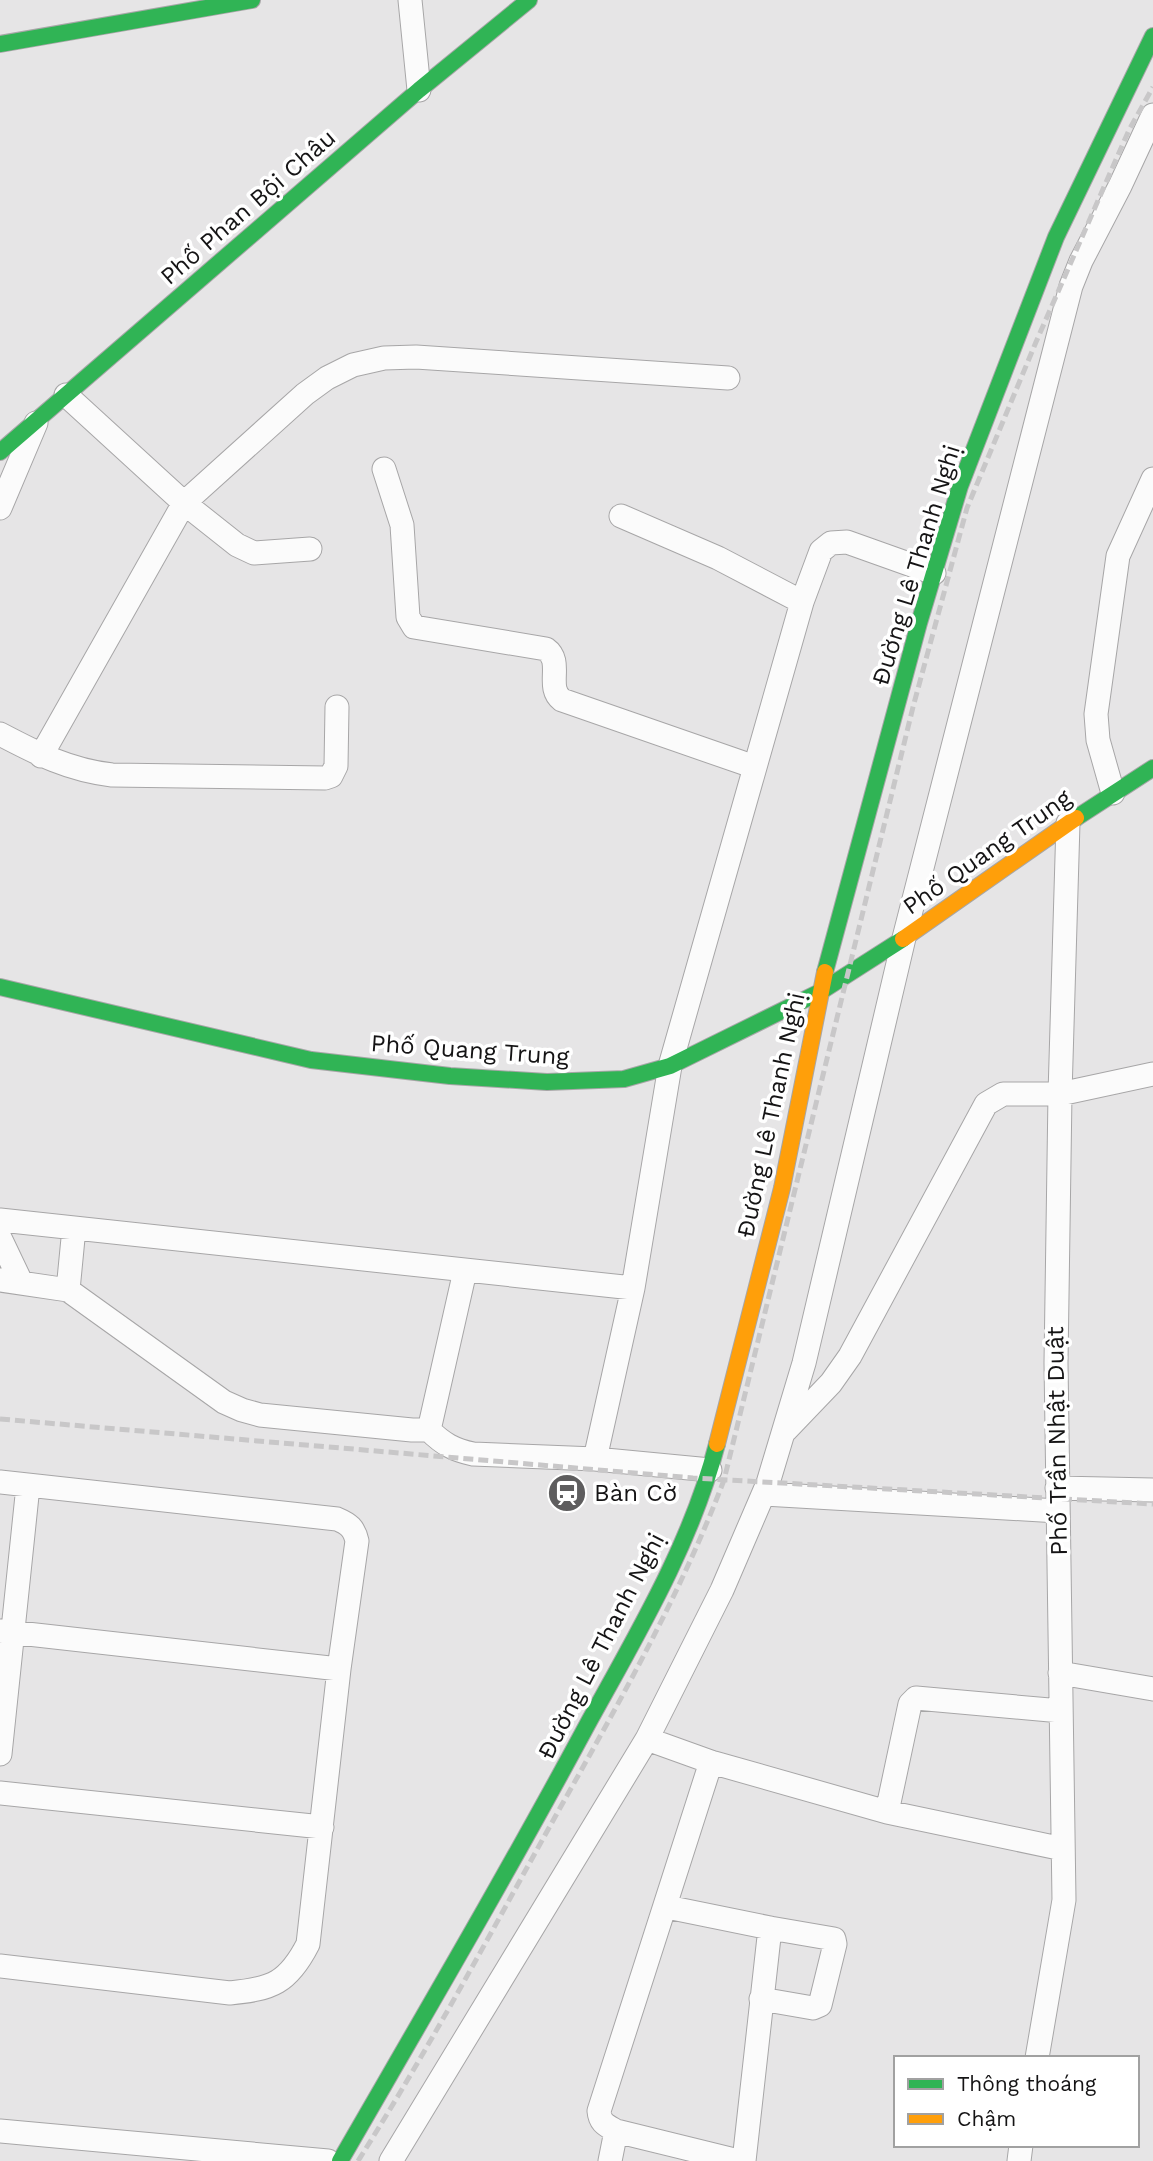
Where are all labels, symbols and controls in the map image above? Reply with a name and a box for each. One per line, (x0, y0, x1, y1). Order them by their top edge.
street label: Phố Phan Bội Châu (155, 123, 341, 291)
street label: Đường Lê Thanh Nghị (866, 441, 966, 689)
street label: Phố Quang Trung (898, 783, 1077, 920)
street label: Đường Lê Thanh Nghị (731, 990, 811, 1240)
street label: Phố Quang Trung (370, 1029, 570, 1071)
street label: Phố Trần Nhật Duật (1041, 1326, 1073, 1556)
station icon: Bàn Cờ (546, 1472, 588, 1514)
place label: Bàn Cờ (594, 1479, 677, 1507)
street label: Đường Lê Thanh Nghị (532, 1528, 670, 1764)
legend (894, 2056, 1139, 2147)
text: Thông thoáng (957, 2071, 1097, 2096)
text: Chậm (957, 2106, 1016, 2131)

